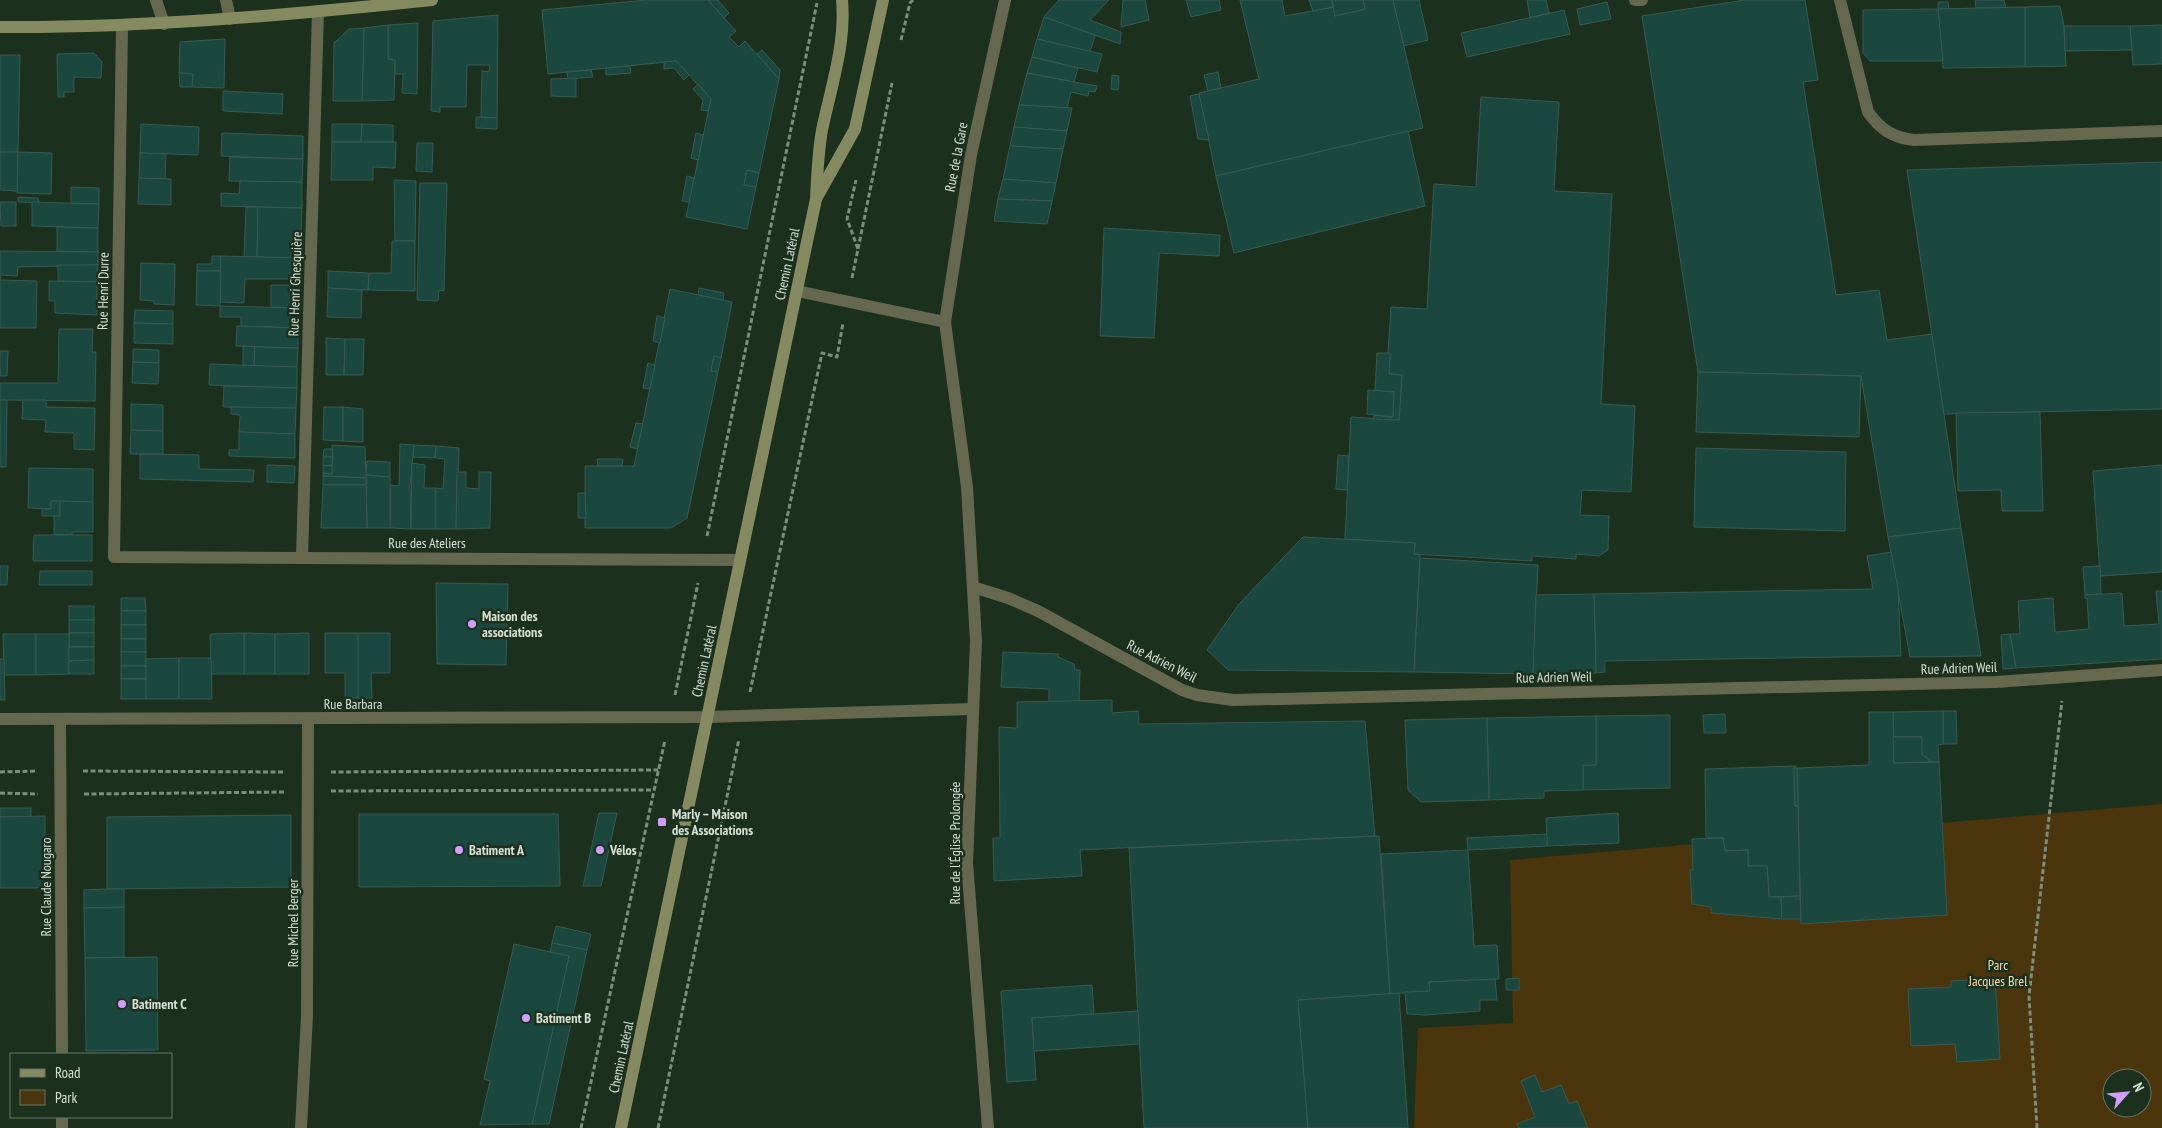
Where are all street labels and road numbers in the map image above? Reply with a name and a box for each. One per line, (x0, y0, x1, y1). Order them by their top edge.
street label: Rue de la Gare (940, 121, 972, 193)
street label: Chemin Latéral (771, 226, 804, 302)
street label: Rue Henri Ghesquière (284, 231, 306, 337)
street label: Rue Henri Durre (93, 252, 113, 330)
street label: Rue des Ateliers (388, 534, 466, 552)
street label: Chemin Latéral (688, 623, 721, 699)
street label: Rue Adrien Weil (1124, 636, 1201, 687)
street label: Rue Adrien Weil (1921, 658, 1998, 678)
street label: Rue Adrien Weil (1516, 667, 1593, 687)
street label: Rue Barbara (324, 695, 382, 713)
street label: Rue de l'Église Prolongée (946, 781, 964, 904)
street label: Rue Claude Nougaro (37, 838, 55, 936)
street label: Rue Michel Berger (284, 879, 302, 967)
street label: Chemin Latéral (605, 1019, 638, 1095)

